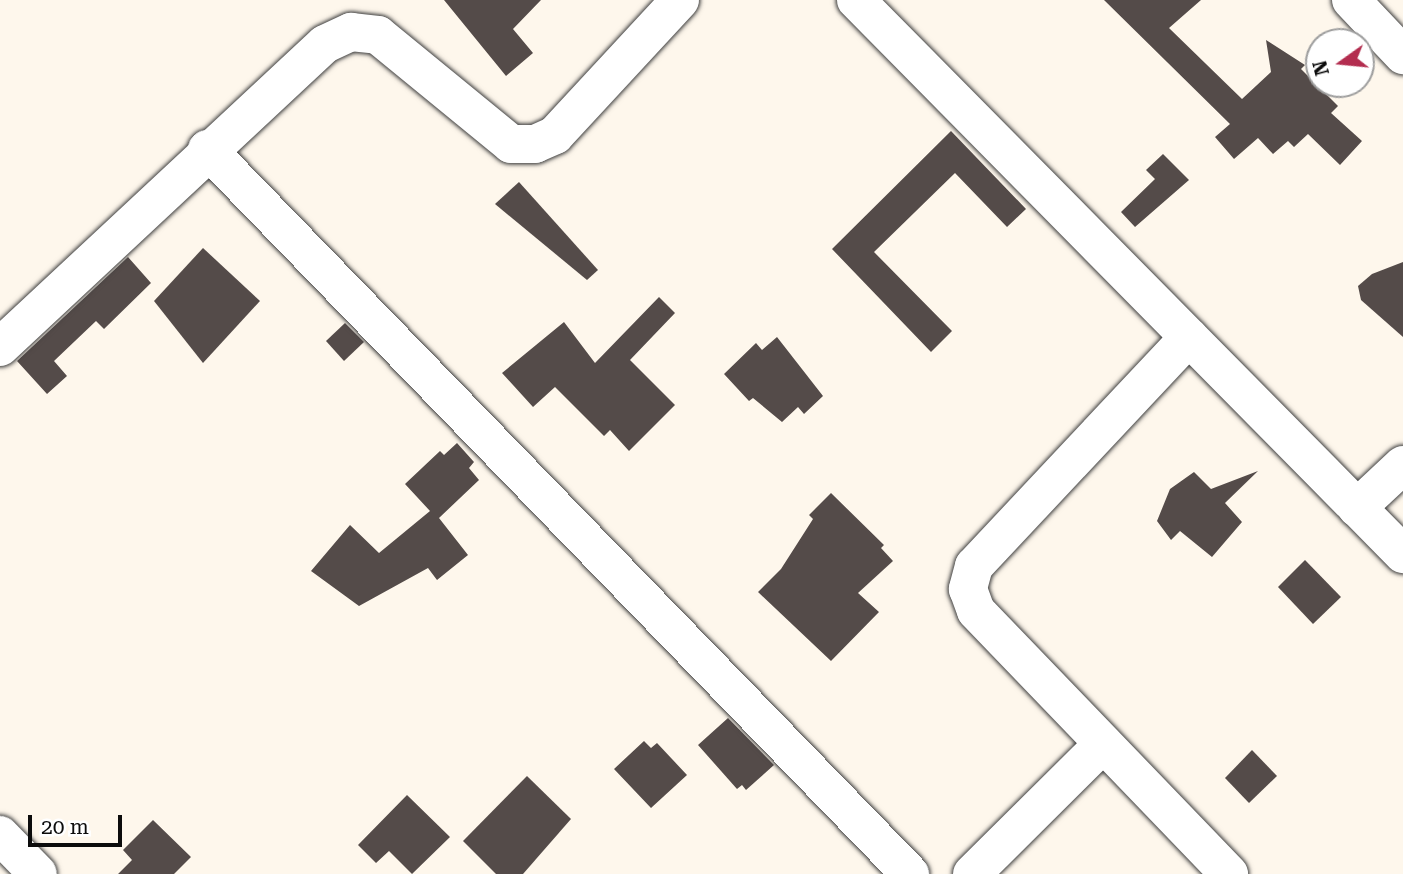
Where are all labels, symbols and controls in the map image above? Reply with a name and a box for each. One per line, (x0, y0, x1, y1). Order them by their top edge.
north arrow (1305, 28, 1375, 98)
text: N (1308, 58, 1334, 78)
scale bar (32, 800, 126, 844)
text: 20 m (41, 815, 89, 839)

